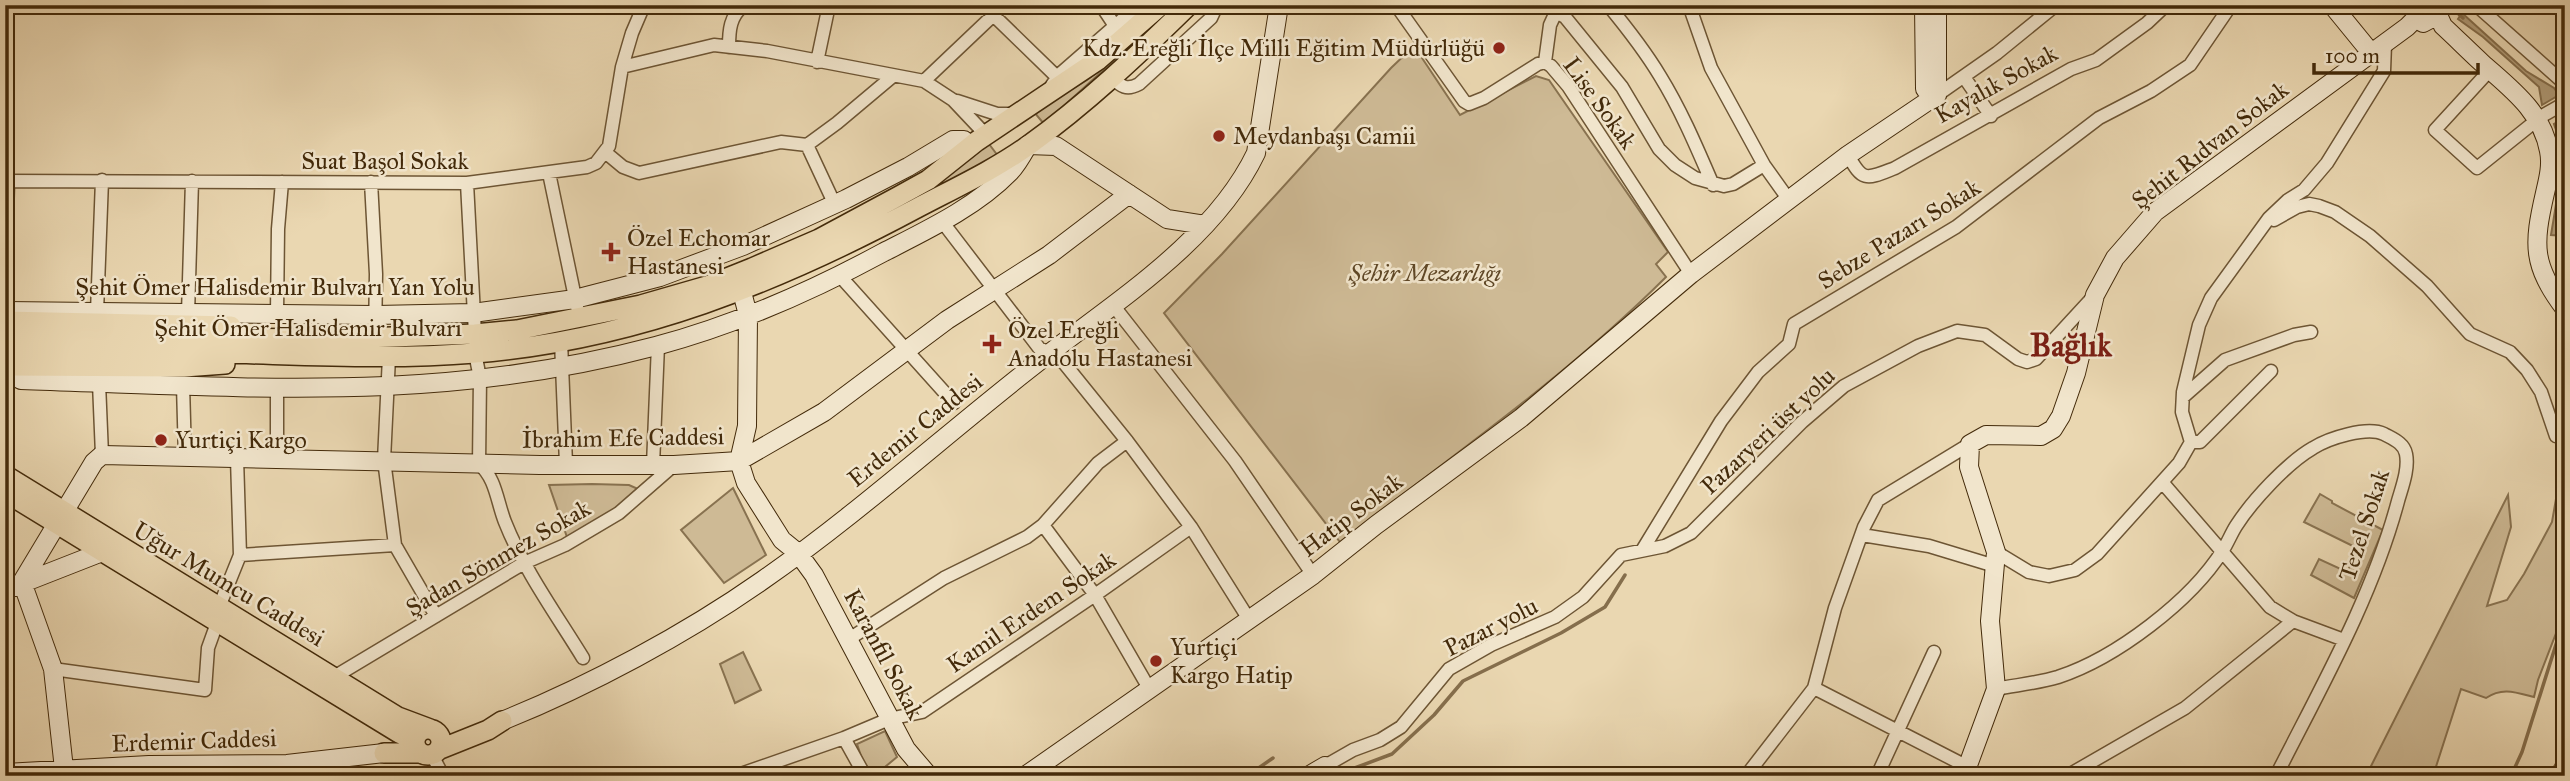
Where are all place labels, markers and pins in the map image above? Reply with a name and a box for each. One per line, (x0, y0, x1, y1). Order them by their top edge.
place label: Kdz. Ereğli İlçe Milli Eğitim Müdürlüğü (1082, 33, 1485, 63)
marker: Kdz. Ereğli İlçe Milli Eğitim Müdürlüğü (1491, 40, 1507, 56)
place label: Meydanbaşı Camii (1233, 121, 1416, 151)
marker: Meydanbaşı Camii (1211, 128, 1227, 144)
place label: Özel Echomar Hastanesi (627, 223, 770, 281)
marker: Özel Echomar Hastanesi (601, 242, 621, 262)
place label: Özel Ereğli Anadolu Hastanesi (1007, 315, 1193, 373)
marker: Özel Ereğli Anadolu Hastanesi (982, 334, 1002, 354)
place label: Yurtiçi Kargo (175, 425, 307, 455)
marker: Yurtiçi Kargo (153, 432, 169, 448)
place label: Yurtiçi Kargo Hatip (1170, 632, 1293, 690)
marker: Yurtiçi Kargo Hatip (1148, 653, 1164, 669)

